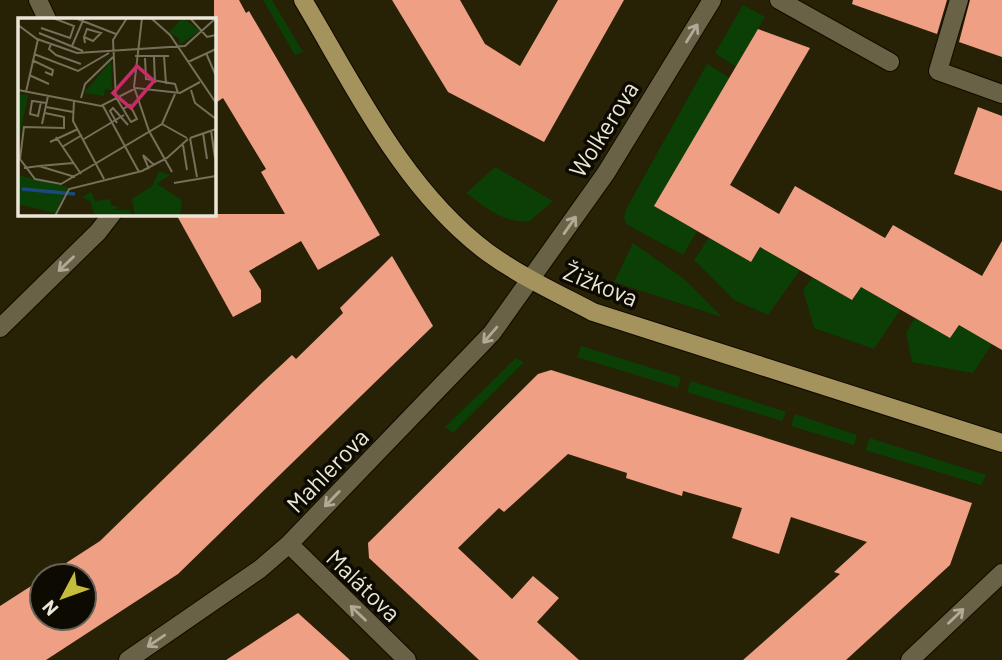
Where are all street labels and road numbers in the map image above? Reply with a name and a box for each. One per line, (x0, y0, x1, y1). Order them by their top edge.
street label: Wolkerova (562, 76, 644, 182)
street label: Žižkova (560, 256, 642, 312)
street label: Mahlerova (280, 422, 374, 518)
street label: Malátova (321, 543, 407, 627)

